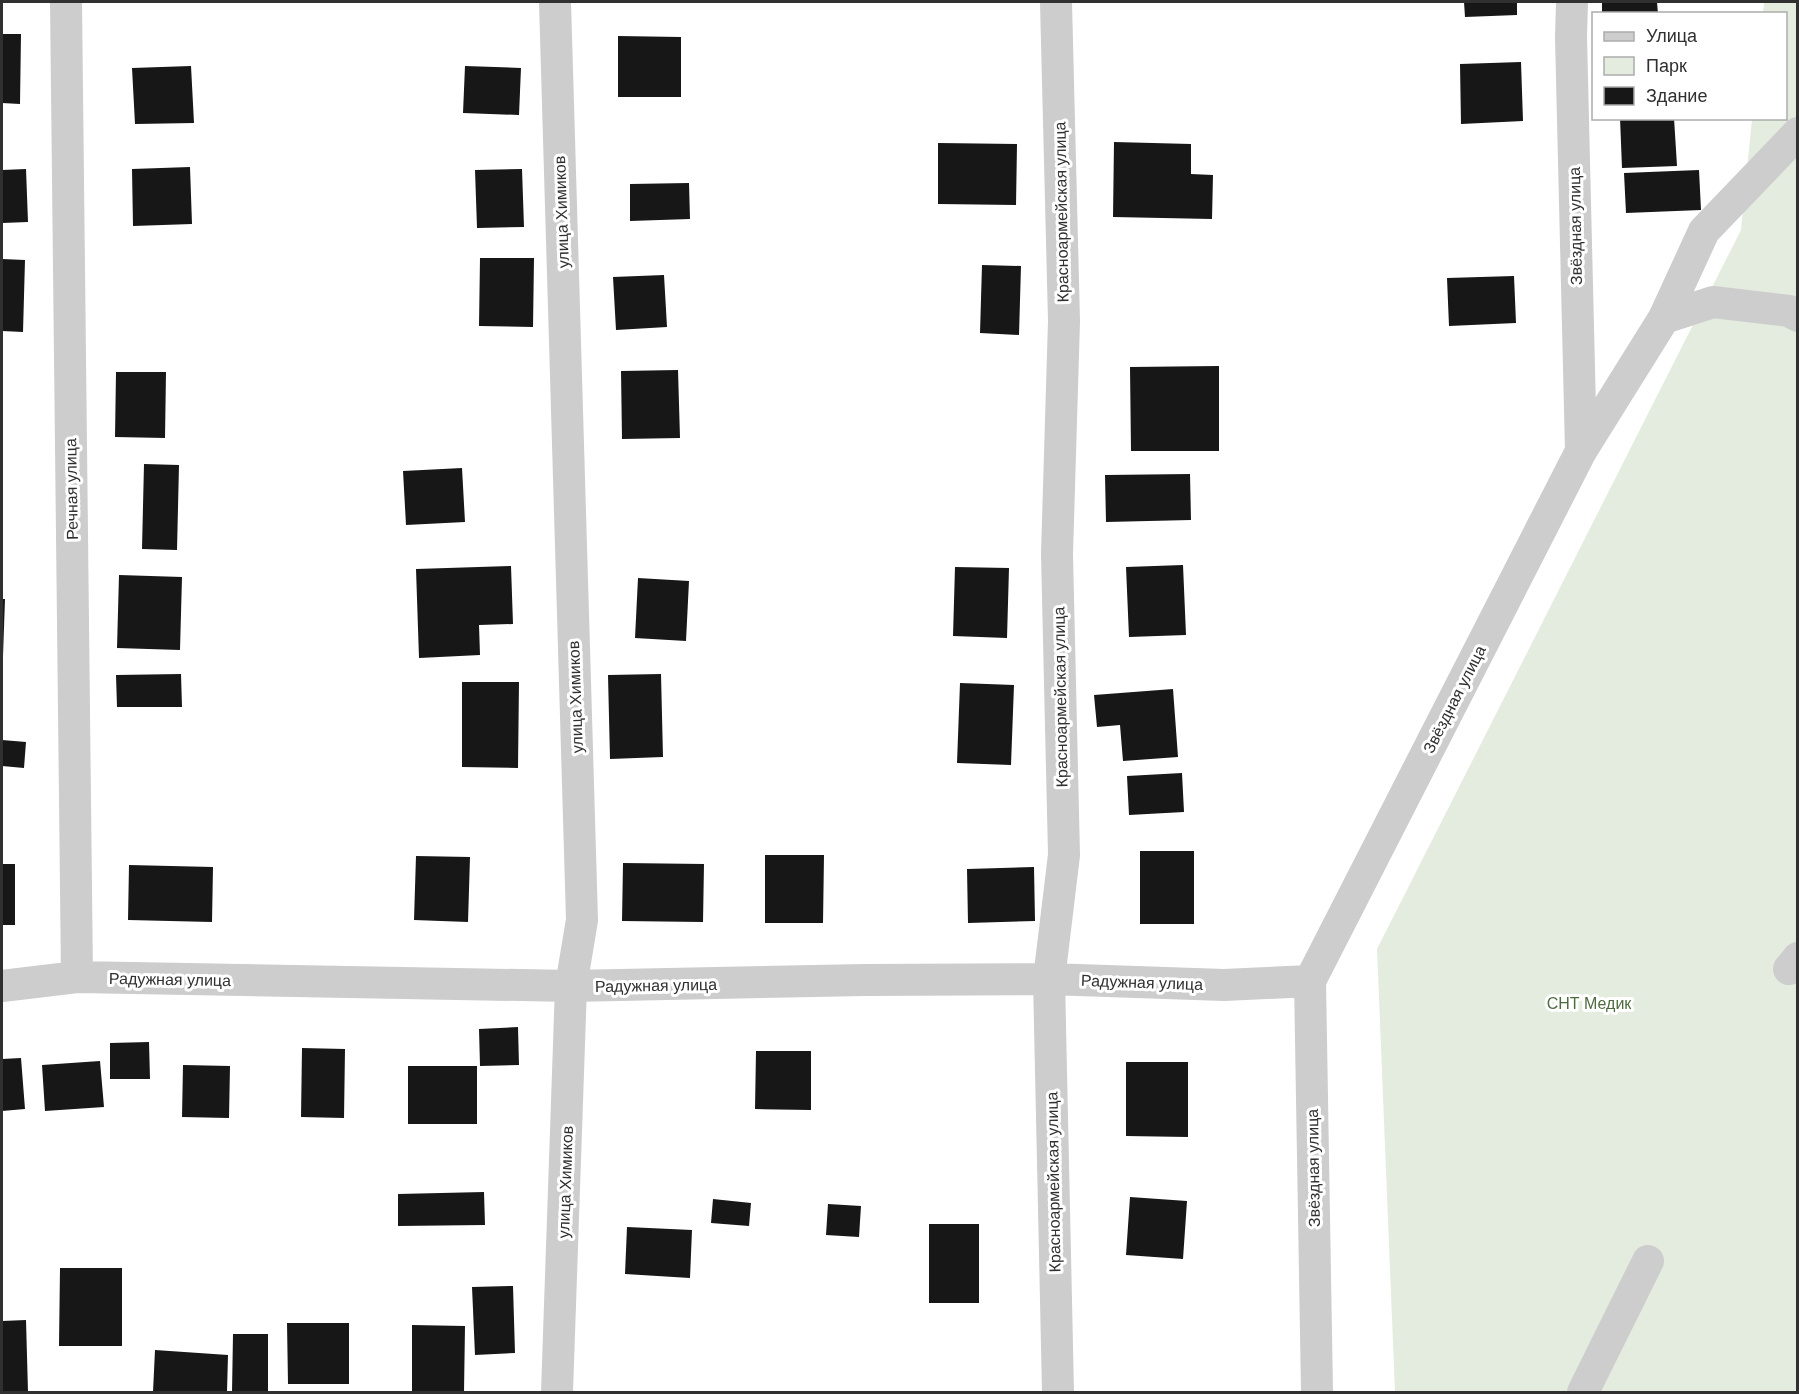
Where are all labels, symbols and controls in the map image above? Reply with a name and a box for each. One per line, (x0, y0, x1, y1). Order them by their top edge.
legend (1592, 12, 1787, 120)
text: Улица (1646, 26, 1698, 46)
text: Парк (1646, 56, 1687, 76)
text: Здание (1646, 86, 1707, 106)
street label: Красноармейская улица (1051, 121, 1072, 303)
street label: улица Химиков (551, 155, 572, 269)
street label: Звёздная улица (1566, 167, 1585, 285)
street label: Речная улица (62, 438, 81, 540)
street label: Красноармейская улица (1050, 606, 1071, 788)
street label: улица Химиков (565, 640, 586, 754)
street label: Звёздная улица (1420, 643, 1489, 756)
street label: Радужная улица (109, 970, 231, 989)
street label: Радужная улица (1081, 972, 1203, 993)
street label: Радужная улица (595, 976, 717, 995)
park label: СНТ Медик (1547, 995, 1632, 1012)
street label: Красноармейская улица (1043, 1091, 1064, 1273)
street label: Звёздная улица (1304, 1109, 1323, 1227)
street label: улица Химиков (555, 1125, 576, 1239)

